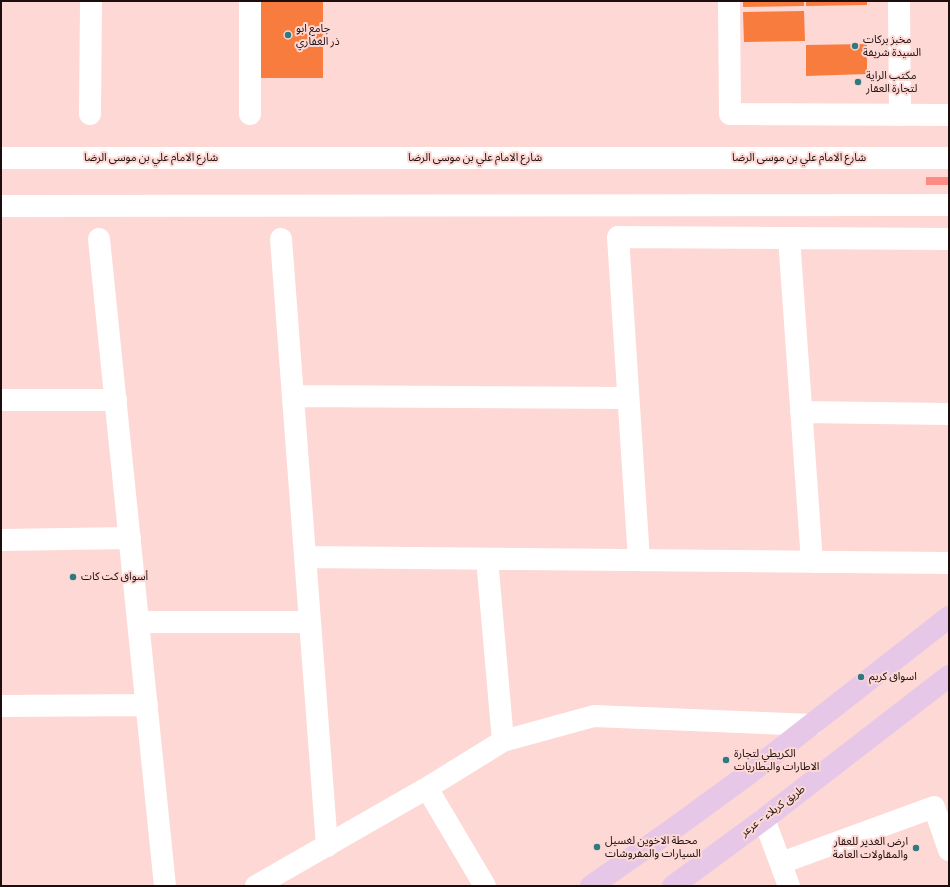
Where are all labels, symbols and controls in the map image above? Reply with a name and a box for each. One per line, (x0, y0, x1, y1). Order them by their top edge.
place label: جامع ابو ذر الغفاري (296, 22, 340, 48)
marker: جامع ابو ذر الغفاري (283, 30, 293, 40)
place label: مخبز بركات السيدة شريفة (863, 33, 921, 59)
marker: مخبز بركات السيدة شريفة (850, 41, 860, 51)
place label: مكتب الراية لتجارة العقار (866, 69, 917, 95)
marker: مكتب الراية لتجارة العقار (853, 77, 863, 87)
street label: شارع الامام علي بن موسى الرضا (84, 151, 218, 165)
street label: شارع الامام علي بن موسى الرضا (408, 151, 542, 165)
street label: شارع الامام علي بن موسى الرضا (732, 151, 866, 165)
place label: أسواق كت كات (81, 570, 148, 584)
marker: أسواق كت كات (68, 572, 78, 582)
place label: اسواق كريم (869, 670, 917, 684)
marker: اسواق كريم (856, 672, 866, 682)
place label: الكريطي لتجارة الاطارات والبطاريات (734, 747, 819, 773)
marker: الكريطي لتجارة الاطارات والبطاريات (721, 755, 731, 765)
street label: طريق كربلاء - عرعر (738, 782, 808, 840)
place label: محطة الاخوين لغسيل السيارات والمفروشات (605, 834, 701, 860)
place label: ارض الغدير للعقار والمقاولات العامة (833, 835, 908, 861)
marker: محطة الاخوين لغسيل السيارات والمفروشات (592, 842, 602, 852)
marker: ارض الغدير للعقار والمقاولات العامة (911, 843, 921, 853)

